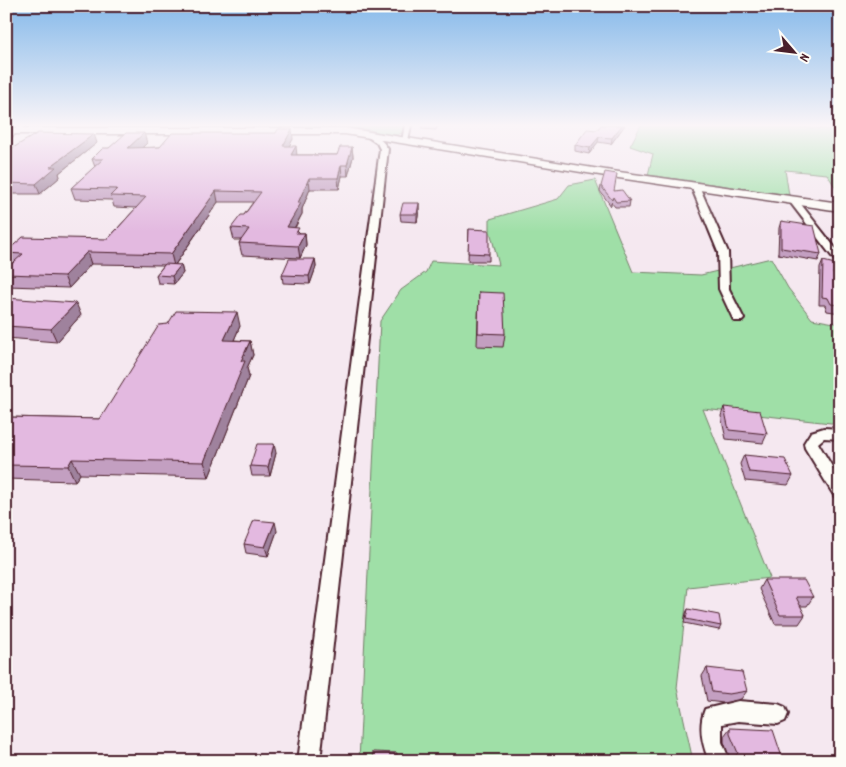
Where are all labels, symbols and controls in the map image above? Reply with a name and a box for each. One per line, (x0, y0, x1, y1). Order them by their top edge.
north arrow (768, 28, 818, 78)
text: N (793, 49, 814, 65)

